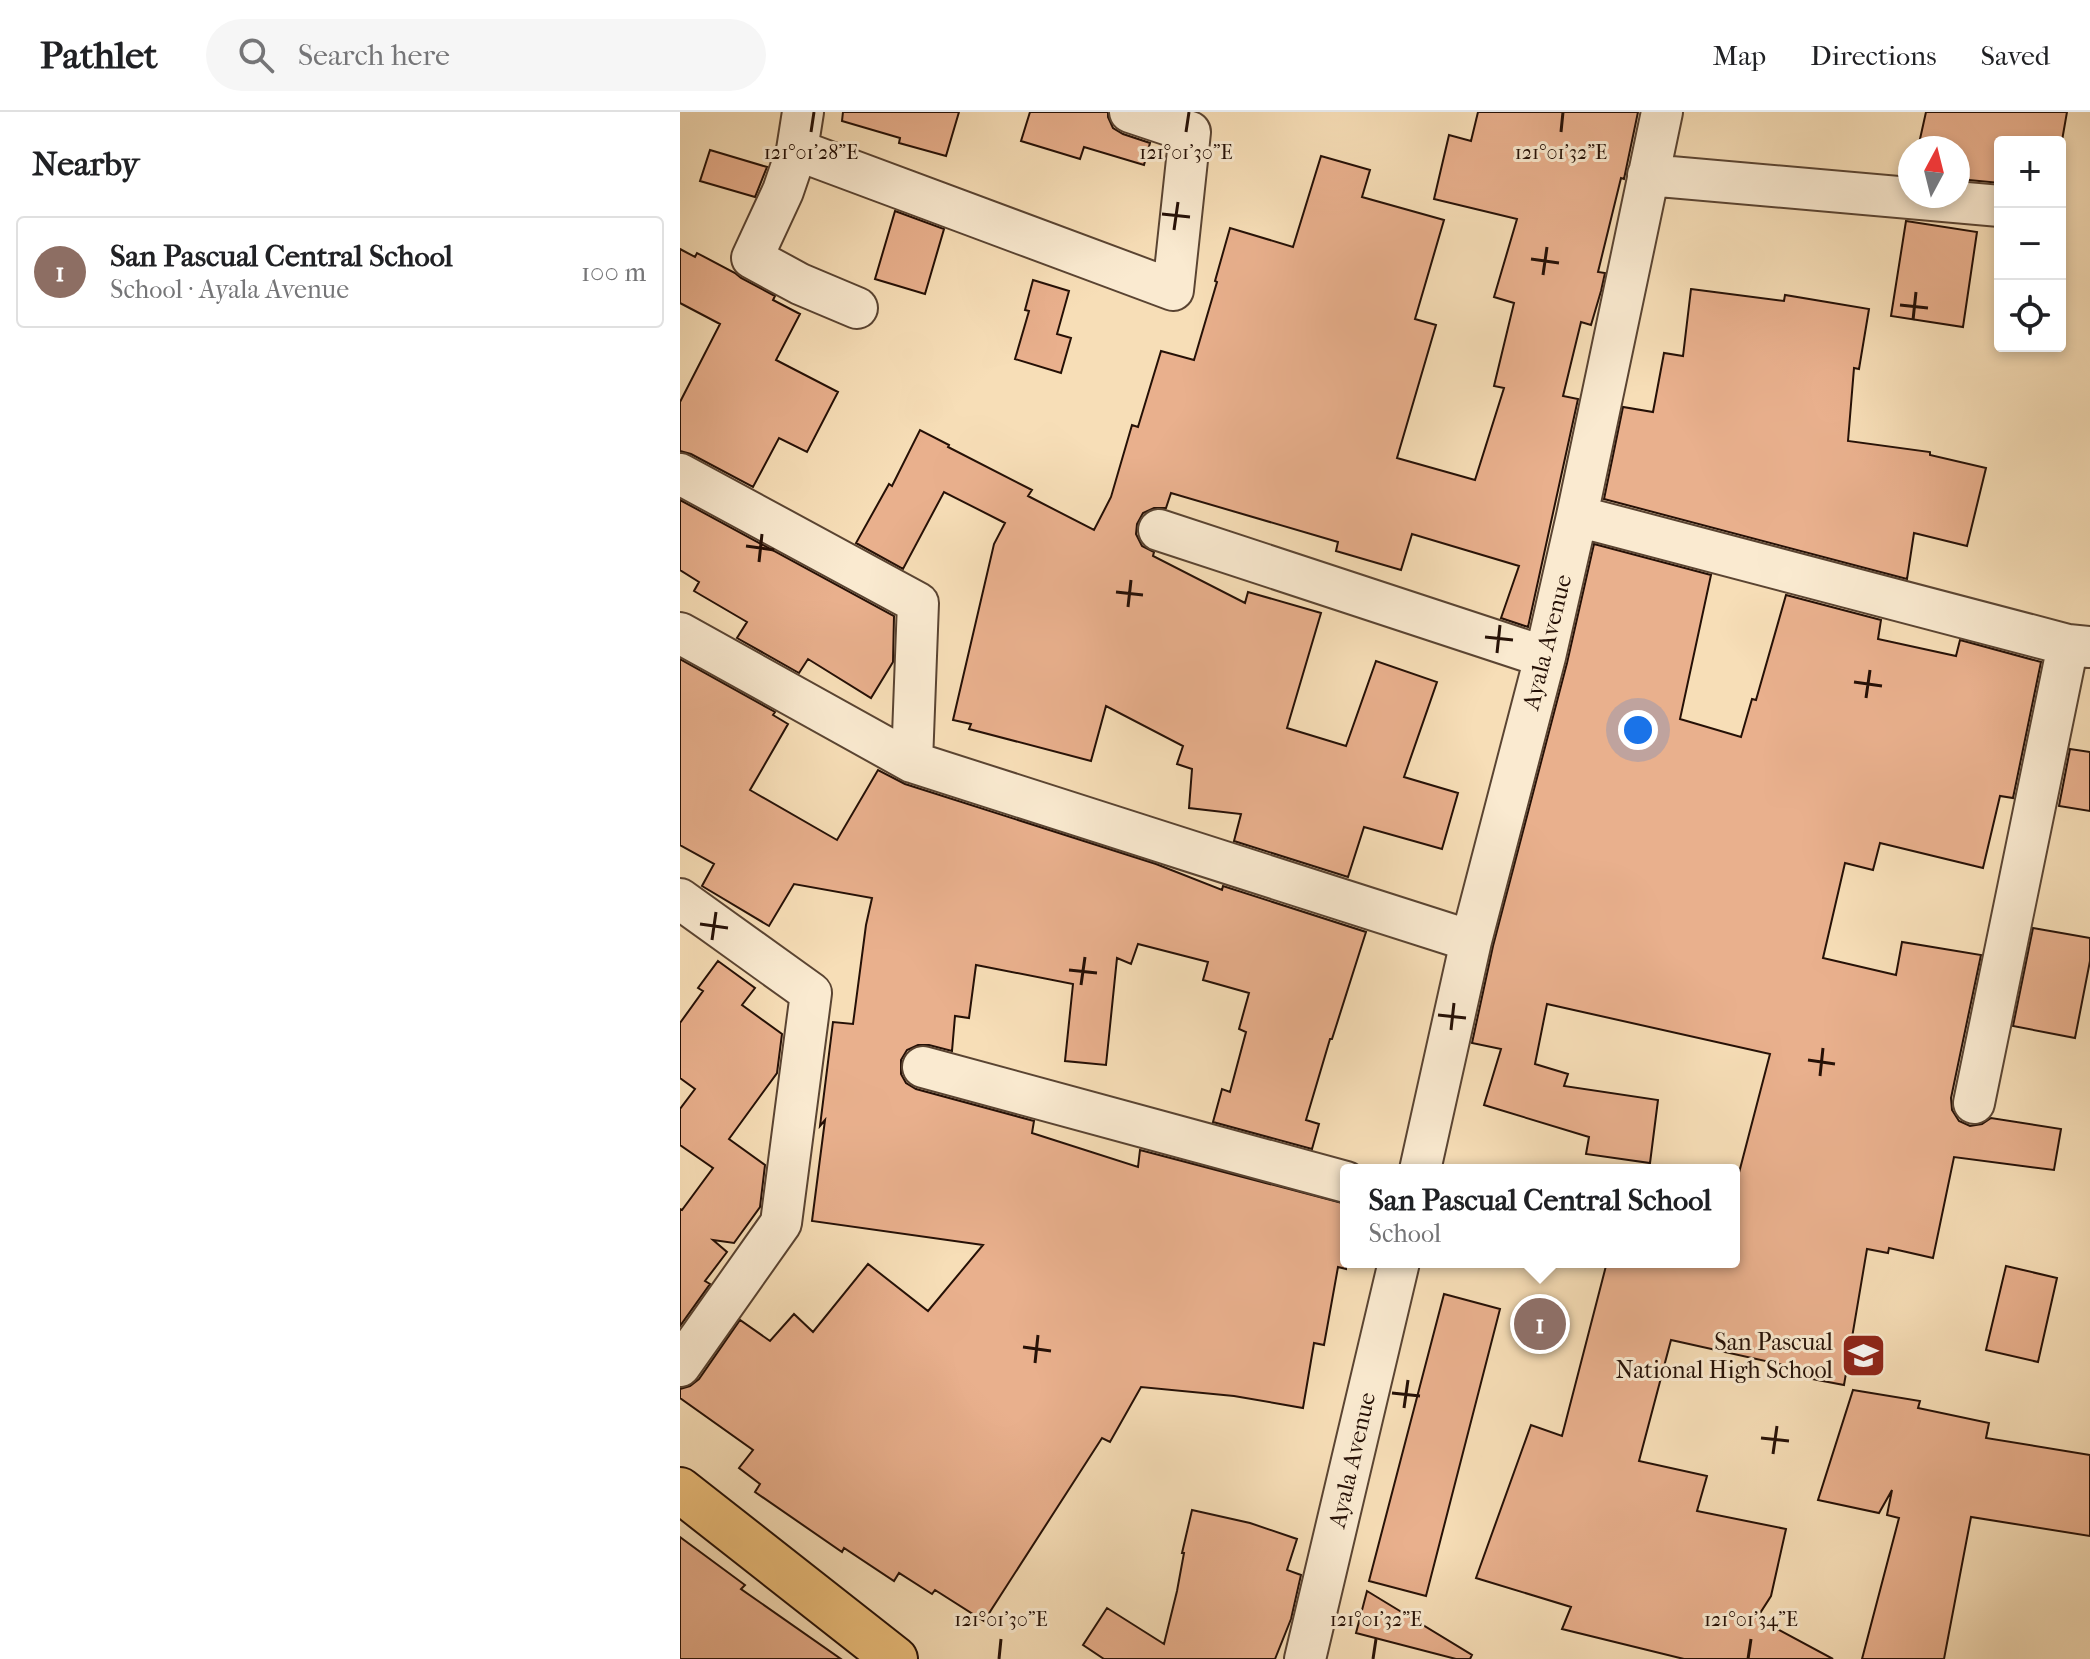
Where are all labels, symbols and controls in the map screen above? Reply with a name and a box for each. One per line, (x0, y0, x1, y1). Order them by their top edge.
search box (206, 19, 766, 91)
text: Pathlet (40, 33, 158, 78)
icon: search (234, 33, 278, 77)
text: Search here (298, 38, 450, 73)
text: Map (1713, 39, 1766, 72)
text: Directions (1810, 39, 1937, 72)
text: Saved (1981, 39, 2050, 72)
north arrow (1898, 136, 1970, 208)
map controls (1994, 136, 2066, 352)
button: + (1994, 136, 2066, 208)
text: 121°01'28"E (764, 141, 858, 164)
text: 121°01'30"E (1139, 141, 1233, 164)
text: 121°01'32"E (1515, 141, 1607, 164)
text: Nearby (32, 144, 139, 184)
button: − (1994, 208, 2066, 280)
text: San Pascual Central School (110, 239, 453, 274)
text: 1 (55, 257, 65, 288)
text: 100 m (581, 257, 646, 288)
text: School · Ayala Avenue (110, 274, 349, 305)
button: locate (1994, 280, 2066, 352)
street label: Ayala Avenue (1516, 571, 1577, 714)
your location (1618, 710, 1658, 750)
popup (1340, 1164, 1740, 1268)
text: San Pascual Central School (1369, 1183, 1711, 1218)
text: School (1369, 1218, 1441, 1249)
pin: 1 (1514, 1294, 1566, 1354)
place label: San Pascual National High School (1615, 1328, 1833, 1384)
school or university icon: San Pascual National High School (1840, 1332, 1888, 1380)
street label: Ayala Avenue (1323, 1389, 1381, 1532)
text: 121°01'30"E (954, 1608, 1048, 1631)
text: 121°01'32"E (1330, 1608, 1422, 1631)
text: 121°01'34"E (1704, 1608, 1798, 1631)

